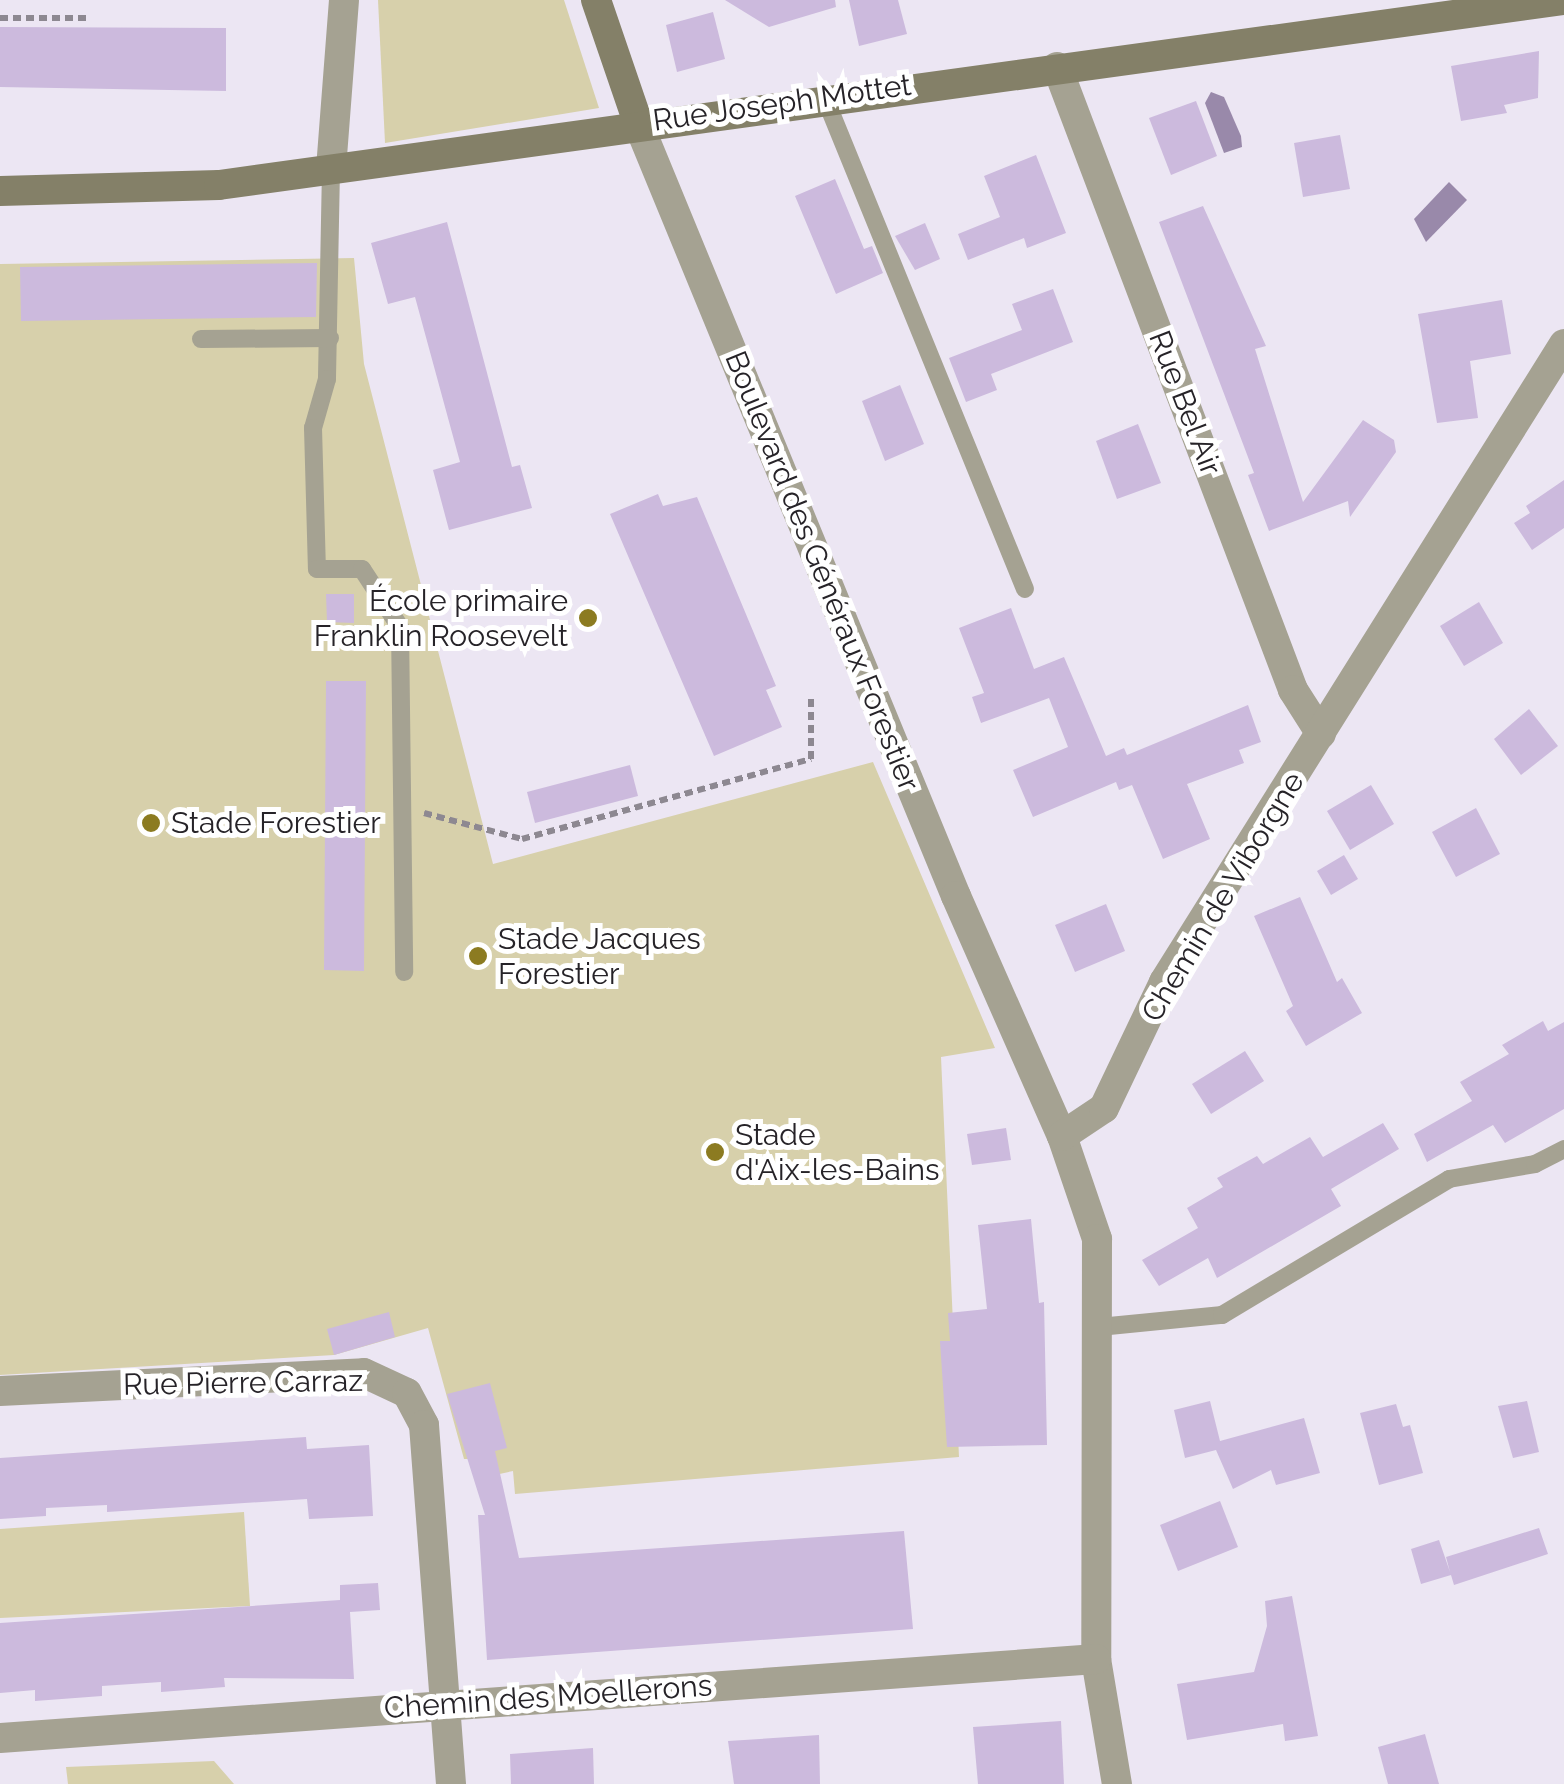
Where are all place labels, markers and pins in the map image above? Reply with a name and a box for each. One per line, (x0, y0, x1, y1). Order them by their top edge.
place label: École primaire Franklin Roosevelt (314, 583, 568, 654)
marker: École primaire Franklin Roosevelt (577, 607, 599, 629)
place label: Stade Forestier (171, 805, 381, 841)
marker: Stade Forestier (140, 812, 162, 834)
place label: Stade Jacques Forestier (498, 921, 702, 992)
marker: Stade Jacques Forestier (467, 945, 489, 967)
place label: Stade d'Aix-les-Bains (735, 1117, 939, 1188)
marker: Stade d'Aix-les-Bains (704, 1141, 726, 1163)

